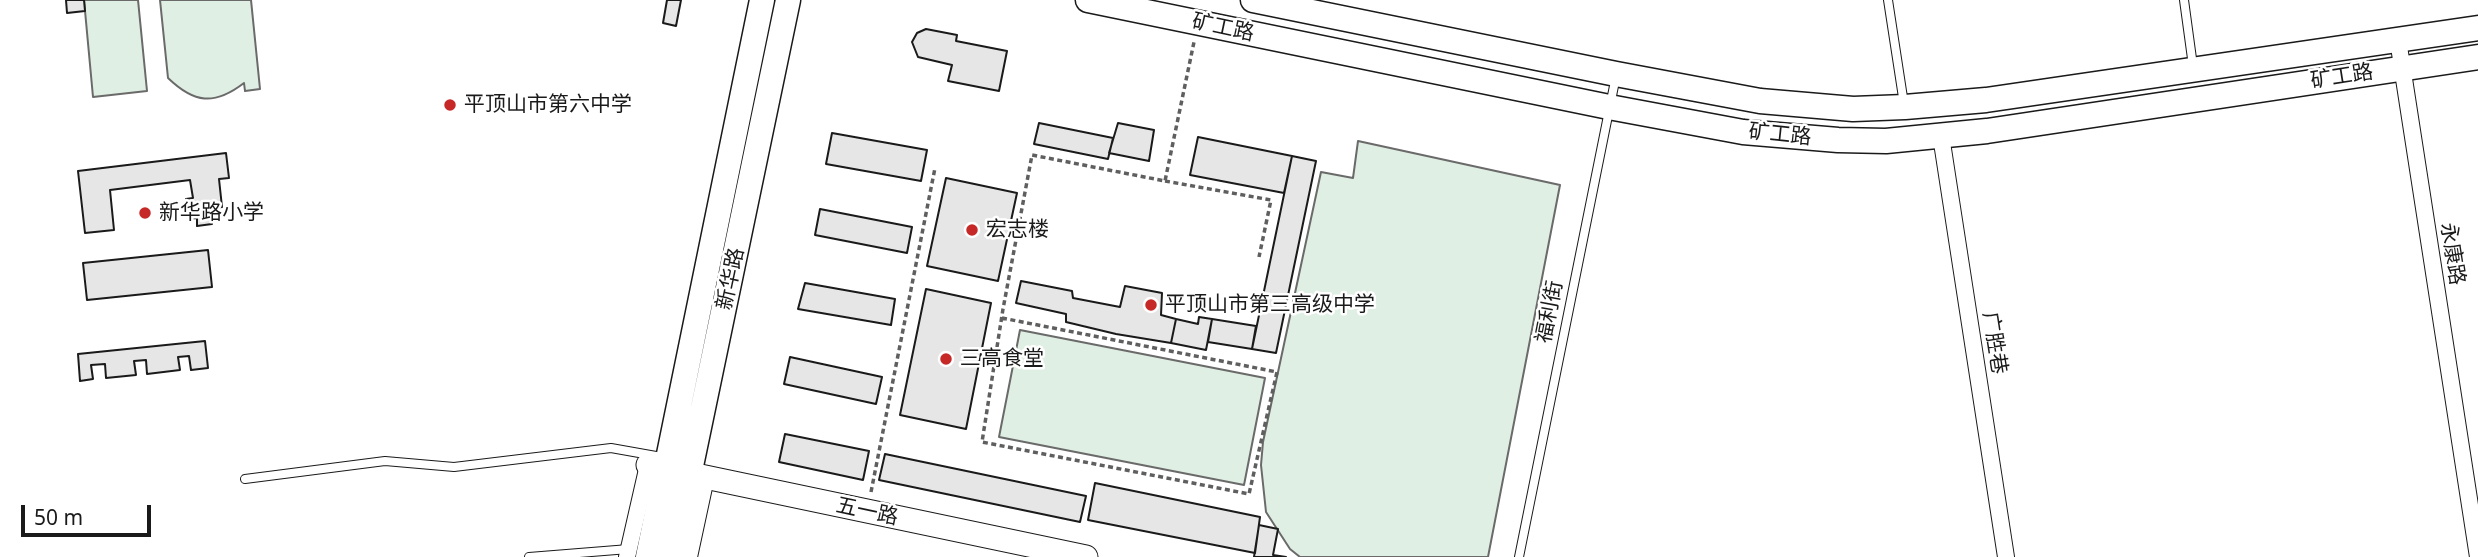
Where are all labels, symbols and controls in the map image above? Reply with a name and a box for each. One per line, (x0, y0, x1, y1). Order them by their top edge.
street label: 矿工路 (1190, 9, 1256, 47)
street label: 矿工路 (2309, 60, 2375, 94)
place label: 平顶山市第六中学 (464, 92, 632, 118)
marker: 平顶山市第六中学 (442, 97, 458, 113)
street label: 矿工路 (1747, 119, 1813, 151)
place label: 新华路小学 (159, 200, 264, 226)
marker: 新华路小学 (137, 205, 153, 221)
place label: 宏志楼 (986, 217, 1049, 243)
street label: 永康路 (2435, 221, 2469, 287)
marker: 宏志楼 (964, 222, 980, 238)
street label: 新华路 (712, 246, 750, 312)
street label: 福利街 (1532, 279, 1568, 345)
place label: 平顶山市第三高级中学 (1165, 292, 1375, 318)
marker: 平顶山市第三高级中学 (1143, 297, 1159, 313)
street label: 广胜巷 (1977, 310, 2011, 376)
place label: 三高食堂 (960, 346, 1044, 372)
marker: 三高食堂 (938, 351, 954, 367)
scale bar (24, 490, 154, 534)
street label: 五一路 (834, 493, 900, 531)
text: 50 m (34, 503, 83, 531)

